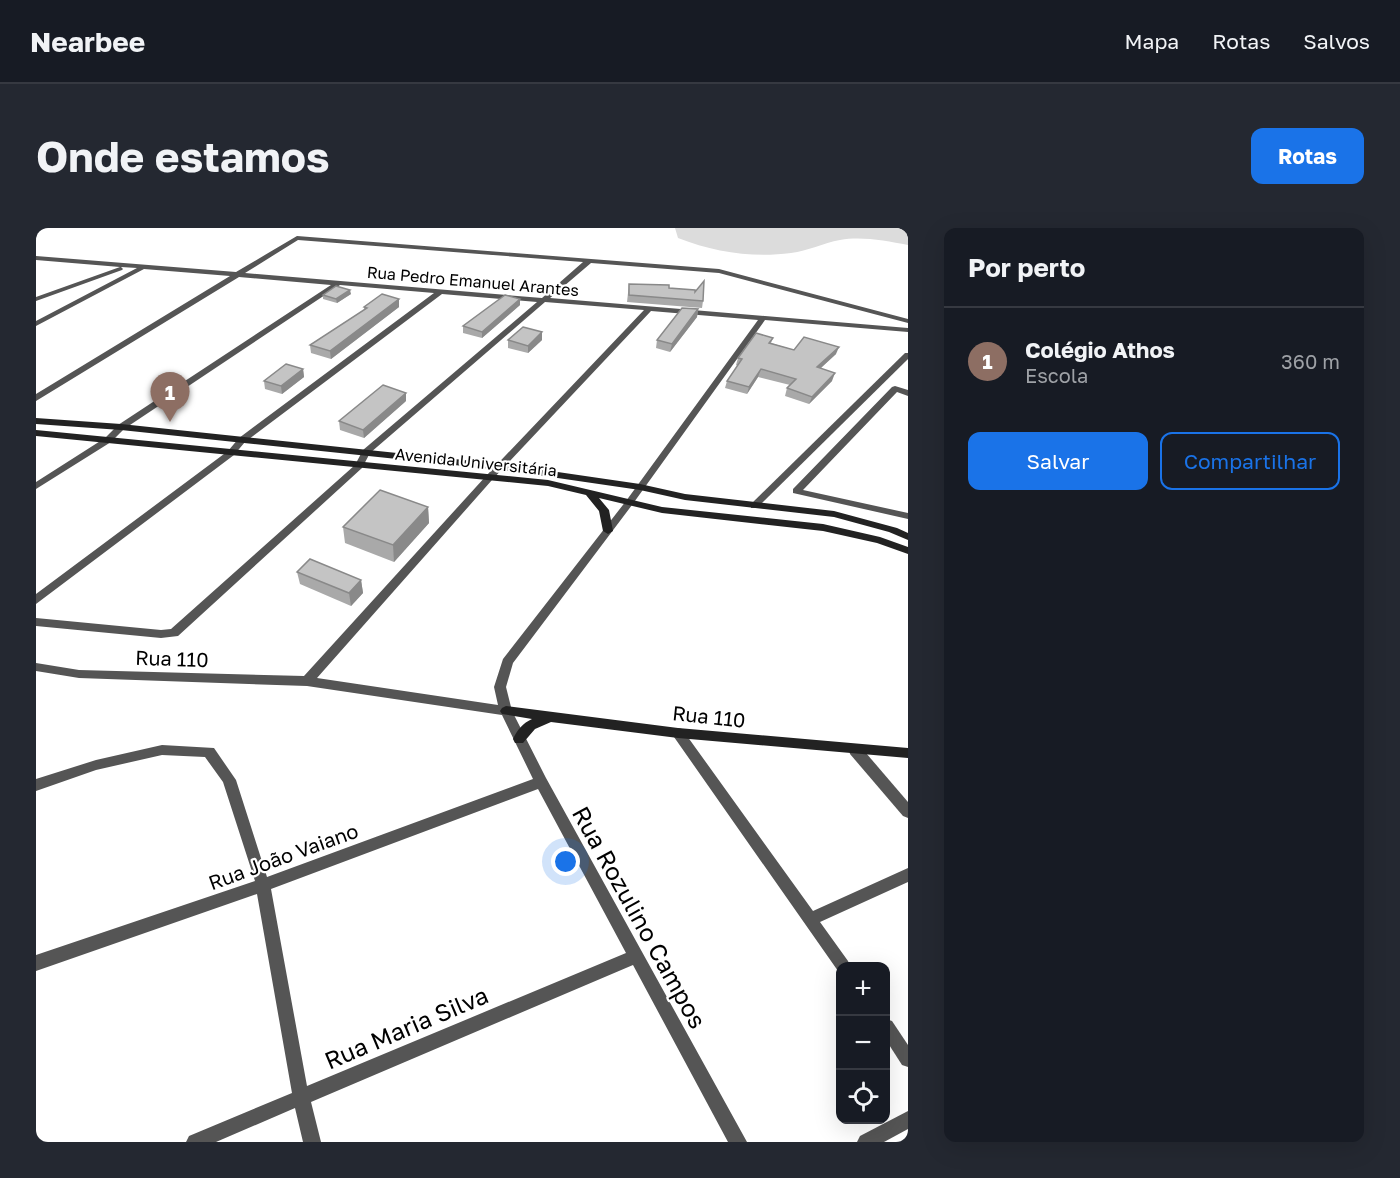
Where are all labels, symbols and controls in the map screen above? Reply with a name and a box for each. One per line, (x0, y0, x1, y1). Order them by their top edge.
text: Nearbee (30, 25, 145, 58)
text: Mapa (1125, 28, 1179, 54)
text: Rotas (1212, 28, 1270, 54)
text: Salvos (1303, 28, 1370, 54)
button: Rotas (1251, 128, 1364, 184)
text: Onde estamos (36, 131, 330, 181)
text: Por perto (968, 252, 1085, 283)
street label: Rua Pedro Emanuel Arantes (366, 262, 580, 300)
text: Colégio Athos (1025, 336, 1175, 363)
text: 1 (982, 349, 993, 373)
text: 360 m (1281, 349, 1340, 373)
text: Escola (1025, 363, 1088, 387)
pin: 1 (150, 372, 190, 422)
button: Salvar (968, 432, 1148, 490)
button: Compartilhar (1160, 432, 1340, 490)
street label: Avenida Universitária (394, 444, 558, 480)
street label: Rua 110 (135, 645, 209, 671)
street label: Rua 110 (671, 700, 747, 732)
street label: Rua Rozulino Campos (567, 801, 713, 1033)
street label: Rua João Vaiano (205, 818, 361, 894)
your location (551, 847, 580, 876)
map controls (836, 962, 890, 1124)
button: + (836, 962, 890, 1016)
street label: Rua Maria Silva (320, 980, 492, 1074)
button: − (836, 1016, 890, 1070)
button: locate (836, 1070, 890, 1124)

